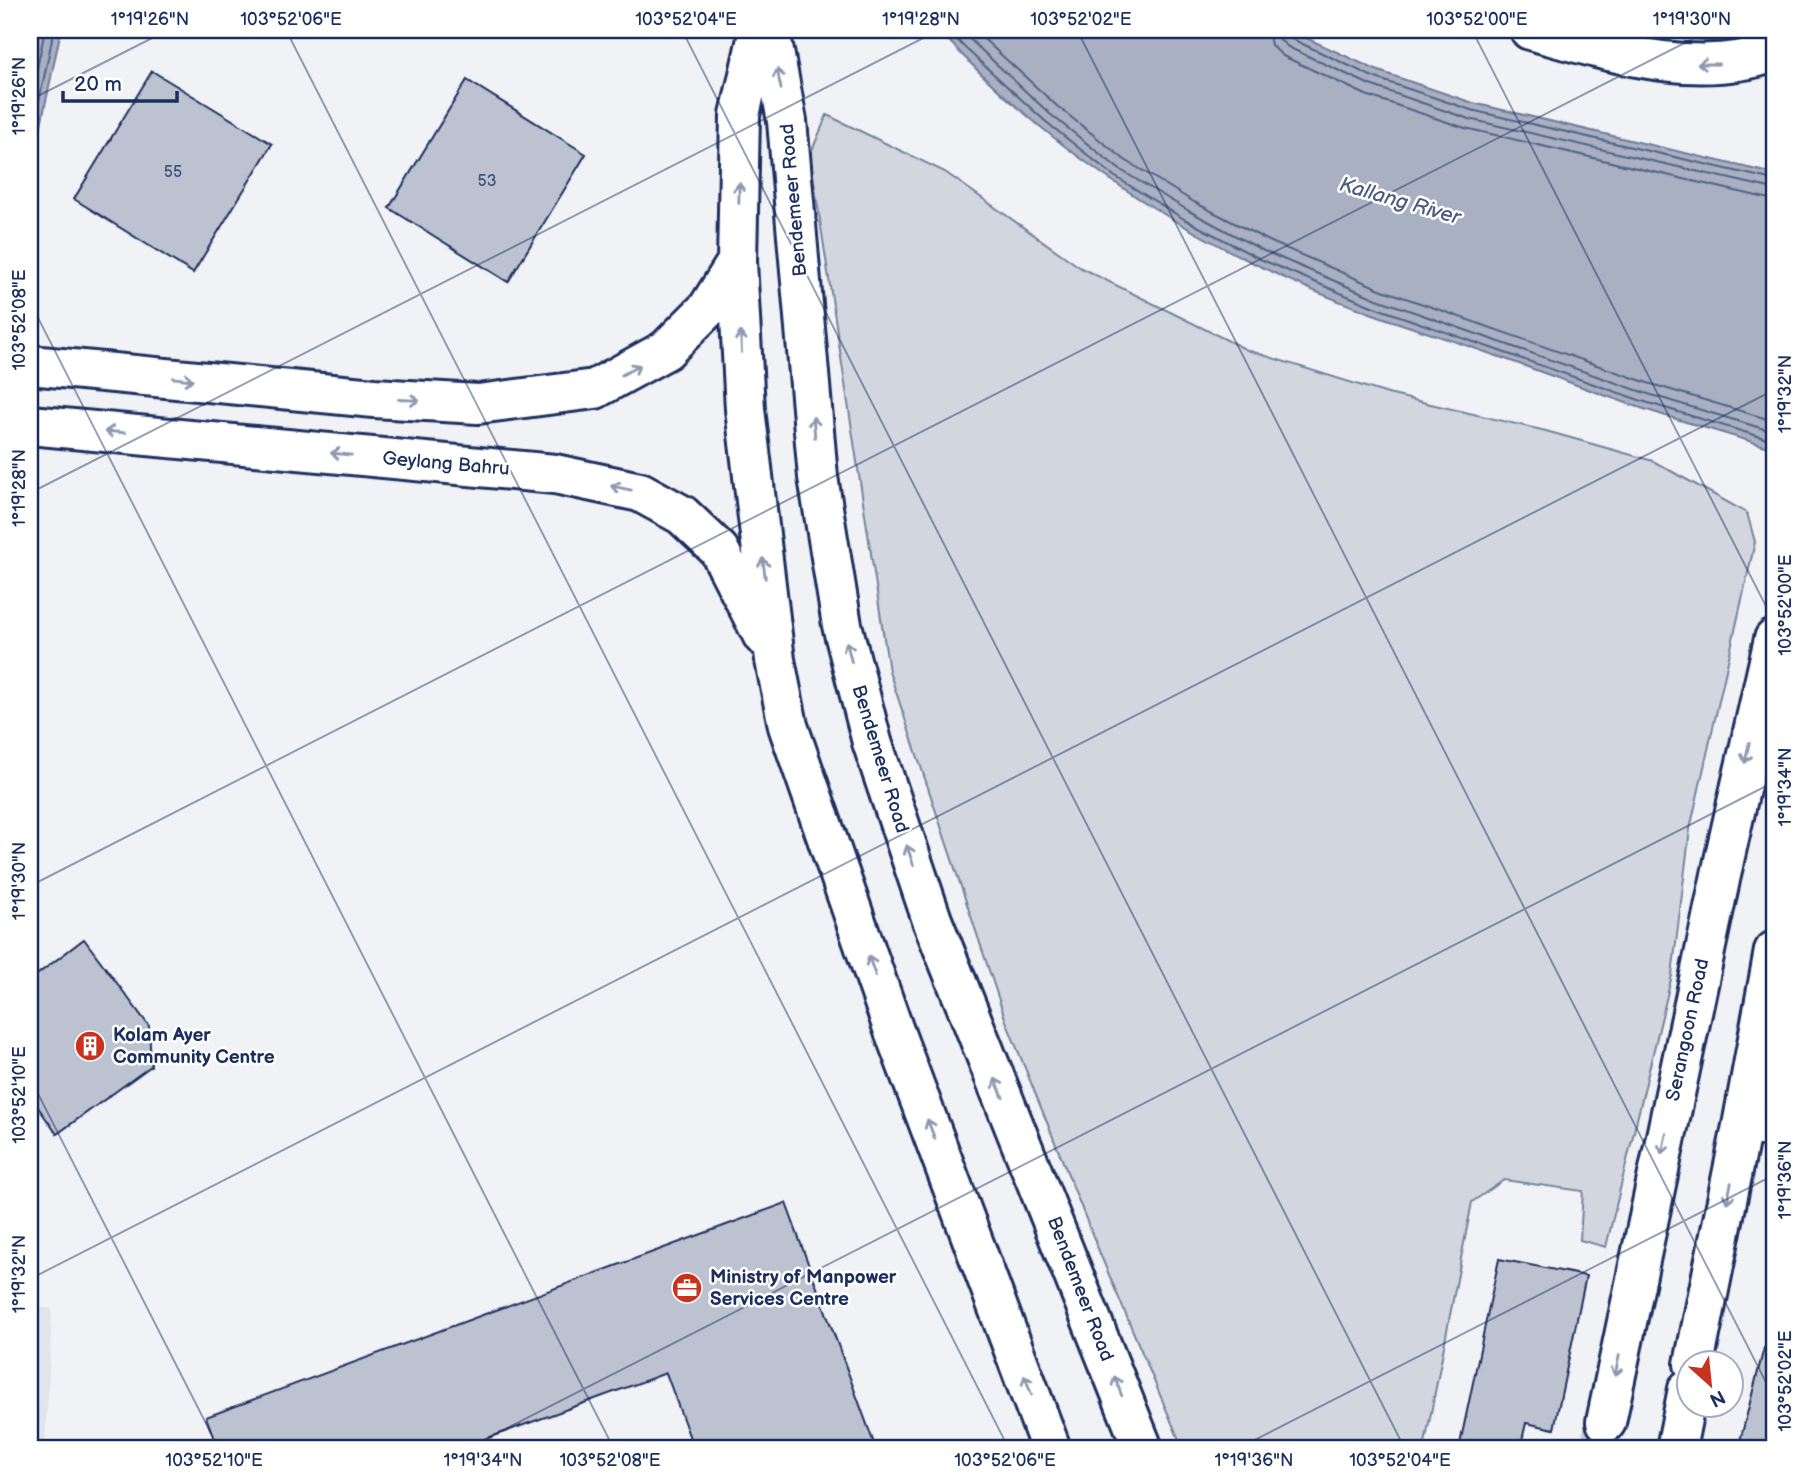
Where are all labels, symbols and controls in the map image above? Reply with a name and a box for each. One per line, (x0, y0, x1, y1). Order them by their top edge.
text: 1°19'26"N (111, 9, 189, 30)
text: 103°52'06"E (240, 9, 342, 30)
text: 103°52'04"E (635, 9, 737, 30)
text: 1°19'28"N (882, 9, 960, 30)
text: 103°52'02"E (1030, 9, 1132, 30)
text: 103°52'00"E (1426, 9, 1528, 30)
text: 1°19'30"N (1653, 9, 1731, 30)
text: 1°19'26"N (9, 57, 30, 135)
one-way arrow (1696, 57, 1719, 71)
scale bar (63, 60, 177, 104)
one-way arrow (772, 68, 785, 91)
text: 20 m (74, 72, 122, 97)
street label: Bendemeer Road (776, 123, 812, 277)
house number: 55 (164, 163, 182, 182)
house number: 53 (477, 172, 497, 191)
water label: Kallang River (1337, 172, 1465, 231)
one-way arrow (732, 182, 745, 205)
text: 103°52'08"E (9, 269, 30, 371)
one-way arrow (735, 330, 748, 353)
text: 1°19'32"N (1775, 355, 1796, 433)
one-way arrow (620, 363, 641, 376)
one-way arrow (171, 373, 194, 386)
one-way arrow (397, 394, 420, 407)
one-way arrow (807, 416, 820, 439)
one-way arrow (104, 425, 126, 438)
one-way arrow (330, 447, 353, 460)
street label: Geylang Bahru (382, 447, 510, 481)
text: 1°19'28"N (9, 449, 30, 527)
one-way arrow (610, 481, 633, 494)
text: 103°52'00"E (1775, 554, 1796, 656)
one-way arrow (758, 557, 771, 580)
one-way arrow (842, 641, 855, 664)
street label: Bendemeer Road (847, 682, 913, 836)
one-way arrow (1740, 741, 1754, 764)
text: 1°19'34"N (1775, 748, 1796, 826)
text: 1°19'30"N (9, 842, 30, 920)
one-way arrow (903, 844, 915, 866)
one-way arrow (865, 956, 877, 978)
street label: Serangoon Road (1662, 957, 1714, 1103)
place label: Kolam Ayer Community Centre (113, 1024, 275, 1069)
building icon: Kolam Ayer Community Centre (73, 1029, 107, 1063)
text: 103°52'10"E (9, 1046, 30, 1144)
one-way arrow (992, 1078, 1005, 1099)
one-way arrow (924, 1118, 936, 1140)
one-way arrow (1657, 1132, 1671, 1155)
text: 1°19'36"N (1775, 1141, 1796, 1219)
one-way arrow (1721, 1181, 1735, 1204)
street label: Bendemeer Road (1042, 1213, 1118, 1365)
text: 1°19'32"N (9, 1235, 30, 1313)
place label: Ministry of Manpower Services Centre (710, 1266, 897, 1311)
office icon: Ministry of Manpower Services Centre (670, 1271, 704, 1305)
text: 103°52'02"E (1775, 1330, 1796, 1432)
north arrow (1674, 1350, 1744, 1420)
one-way arrow (1610, 1354, 1624, 1377)
one-way arrow (1021, 1374, 1033, 1396)
one-way arrow (1110, 1375, 1123, 1397)
text: N (1705, 1384, 1729, 1411)
text: 103°52'10"E (165, 1450, 263, 1471)
text: 1°19'34"N (444, 1450, 522, 1471)
text: 103°52'08"E (559, 1450, 661, 1471)
text: 103°52'06"E (954, 1450, 1056, 1471)
text: 1°19'36"N (1215, 1450, 1293, 1471)
text: 103°52'04"E (1349, 1450, 1451, 1471)

